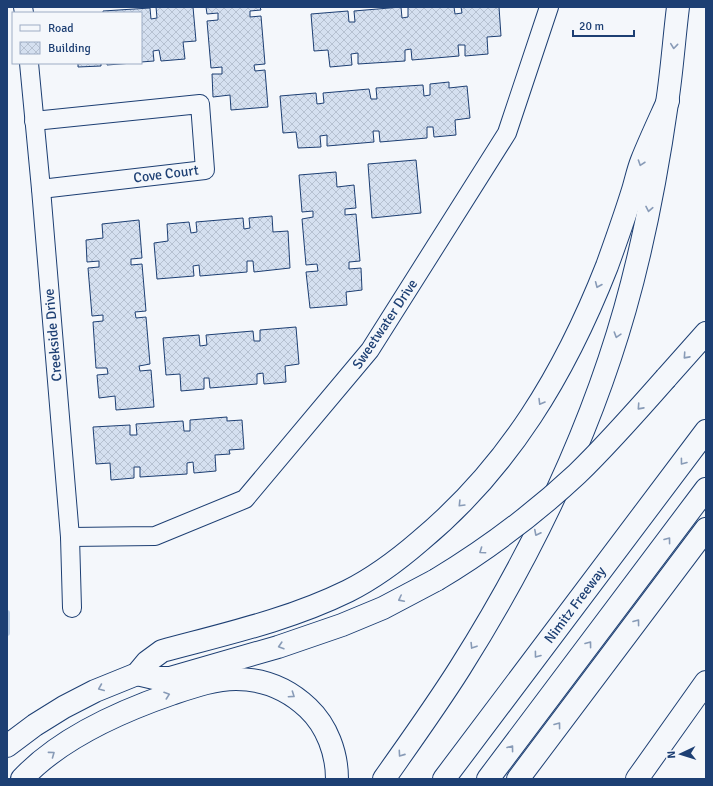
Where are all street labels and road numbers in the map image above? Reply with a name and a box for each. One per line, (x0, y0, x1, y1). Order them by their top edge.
street label: Cove Court (133, 162, 200, 186)
street label: Sweetwater Drive (349, 276, 421, 372)
street label: Creekside Drive (40, 288, 66, 382)
street label: Nimitz Freeway (541, 563, 610, 647)

